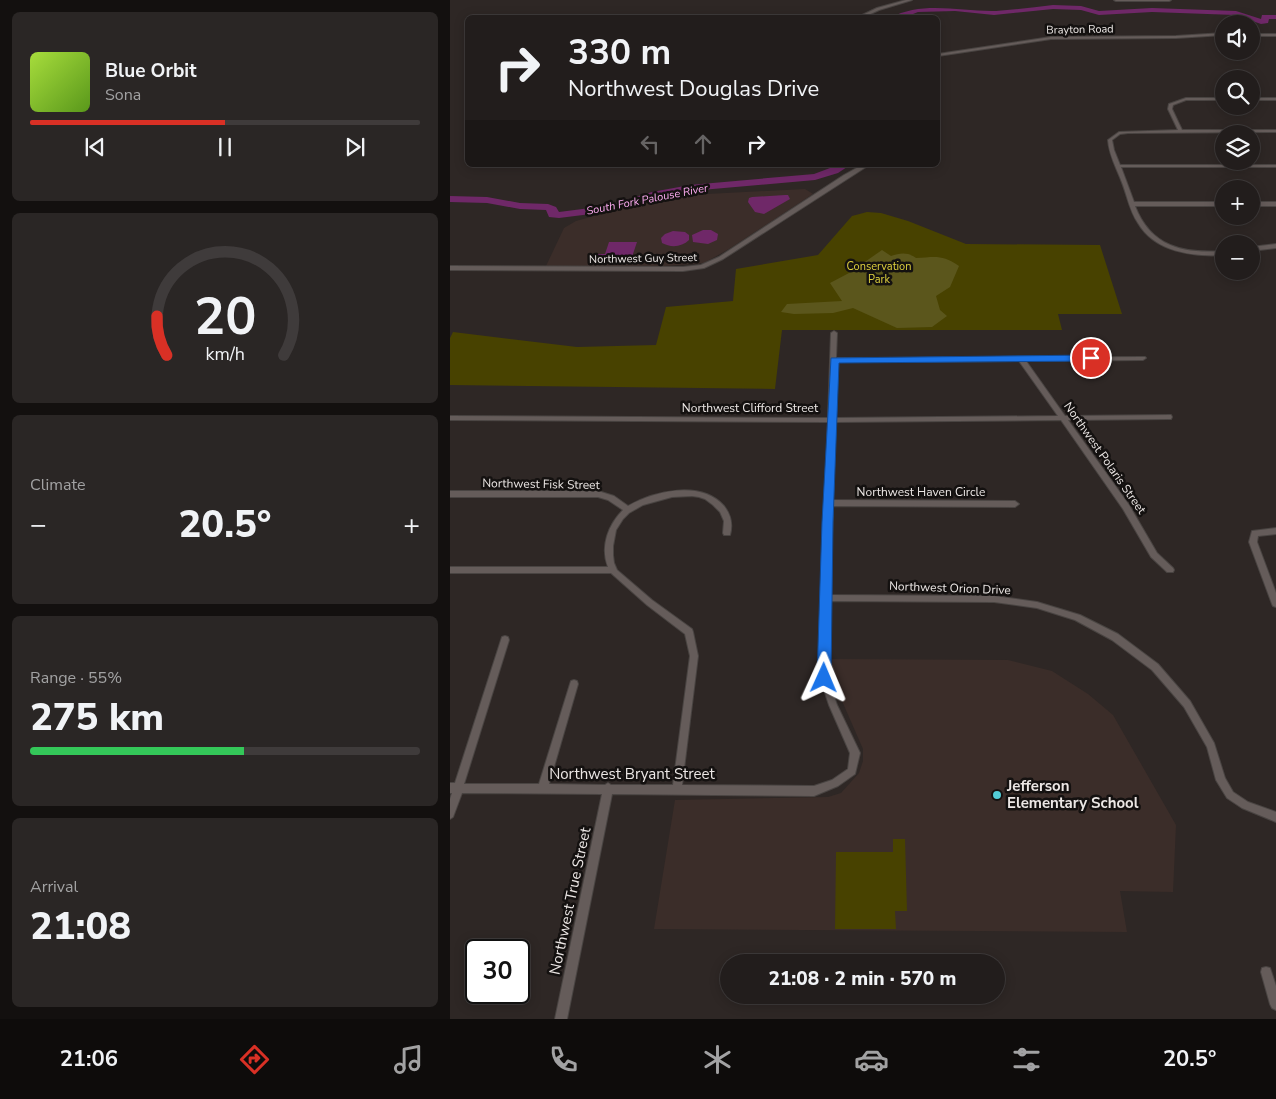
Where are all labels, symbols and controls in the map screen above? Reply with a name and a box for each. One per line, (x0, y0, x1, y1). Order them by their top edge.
map controls (1215, 15, 1260, 280)
button: sound (1215, 15, 1260, 60)
street label: Brayton Road (1046, 21, 1114, 38)
text: 330 m (568, 29, 671, 76)
icon: right (485, 35, 550, 100)
text: Blue Orbit (105, 58, 196, 84)
button: search (1215, 70, 1260, 115)
text: Northwest Douglas Drive (568, 74, 819, 104)
text: Sona (105, 84, 141, 106)
button: layers (1215, 125, 1260, 170)
icon: left (636, 130, 664, 158)
icon: ahead (689, 130, 717, 158)
icon: right (742, 130, 770, 158)
icon: previous (81, 133, 109, 161)
icon: pause (211, 133, 239, 161)
icon: next (341, 133, 369, 161)
water label: South Fork Palouse River (585, 180, 710, 219)
button: + (1215, 180, 1260, 225)
button: − (1215, 235, 1260, 280)
street label: Northwest Guy Street (589, 250, 697, 267)
park label: Conservation Park (847, 259, 911, 287)
text: 20 (194, 281, 256, 352)
pin (1070, 337, 1112, 379)
text: km/h (205, 342, 245, 366)
icon: arrive (1077, 344, 1105, 372)
street label: Northwest Polaris Street (1060, 399, 1150, 518)
street label: Northwest Clifford Street (682, 400, 819, 416)
text: Climate (30, 474, 85, 496)
street label: Northwest Fisk Street (482, 475, 601, 493)
street label: Northwest Haven Circle (857, 484, 985, 500)
text: 20.5° (179, 499, 271, 550)
text: − (30, 506, 47, 544)
text: + (403, 506, 420, 544)
street label: Northwest Orion Drive (889, 578, 1011, 598)
position arrow (797, 651, 849, 703)
text: Range · 55% (30, 667, 122, 689)
text: 275 km (30, 692, 164, 743)
street label: Northwest Bryant Street (549, 764, 716, 784)
place label: Jefferson Elementary School (1006, 776, 1139, 813)
marker: Jefferson Elementary School (991, 789, 1003, 801)
street label: Northwest True Street (545, 825, 596, 976)
text: Arrival (30, 876, 78, 898)
text: 21:08 (30, 901, 131, 952)
speed limit sign: 30 (465, 939, 530, 1004)
text: 21:08 · 2 min · 570 m (769, 966, 956, 992)
icon: directions (237, 1042, 272, 1077)
icon: music (391, 1042, 426, 1077)
icon: phone (546, 1042, 581, 1077)
icon: climate (700, 1042, 735, 1077)
icon: car (854, 1042, 889, 1077)
icon: filters (1009, 1042, 1044, 1077)
text: 21:06 (60, 1044, 118, 1074)
text: 20.5° (1163, 1044, 1216, 1074)

